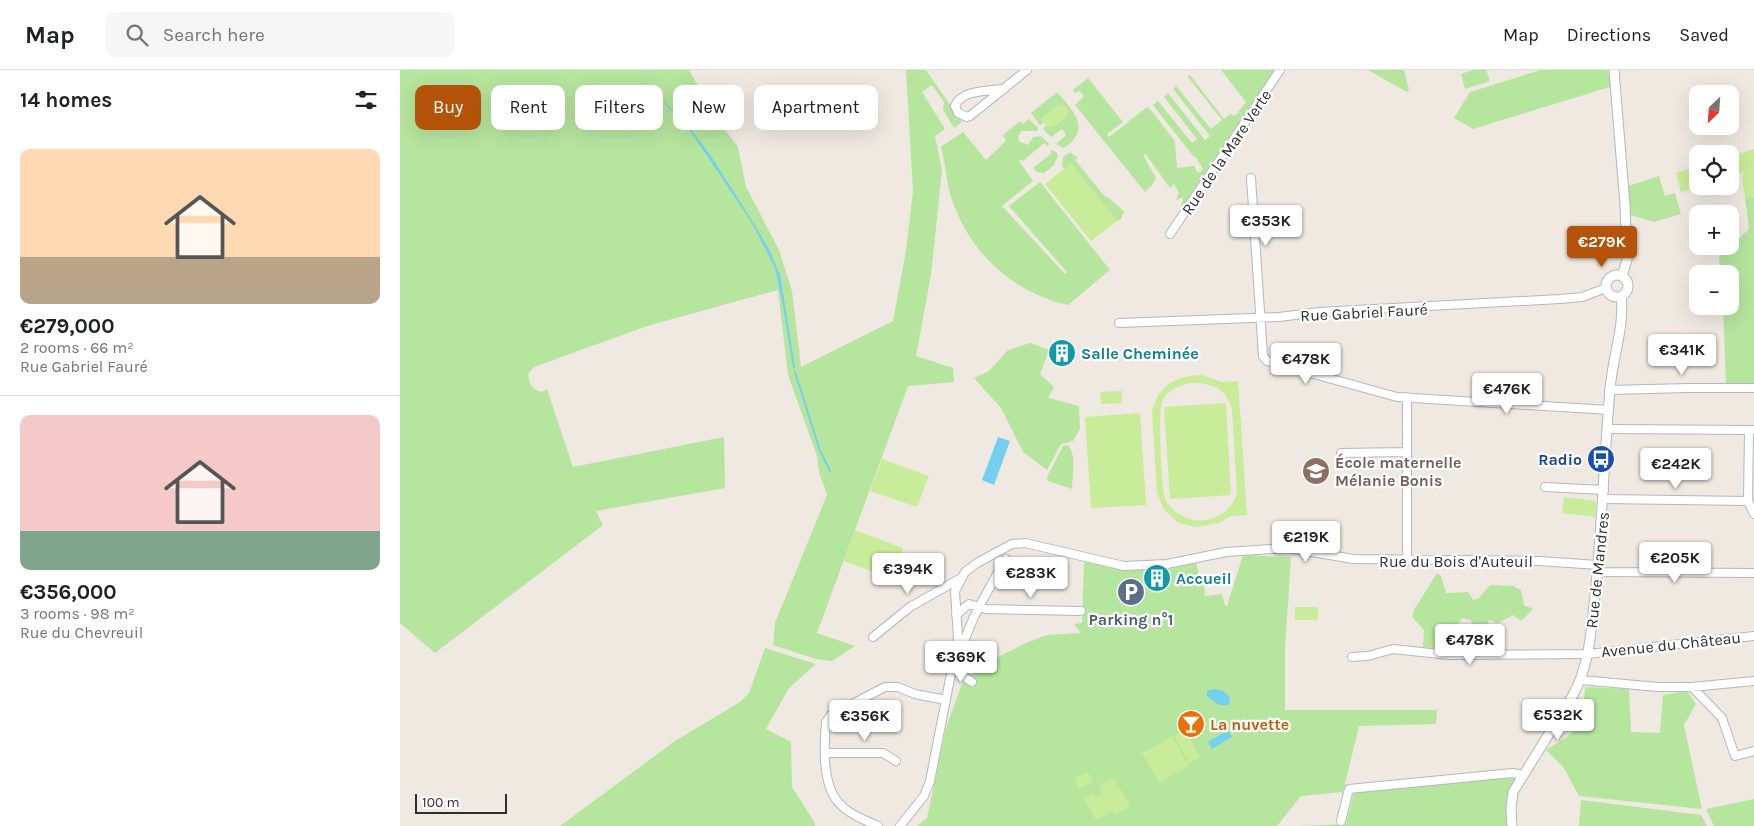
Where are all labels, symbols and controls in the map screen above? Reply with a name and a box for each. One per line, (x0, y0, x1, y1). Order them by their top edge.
search box (105, 12, 455, 57)
text: Map (25, 21, 75, 49)
icon: search (123, 21, 151, 49)
text: Search here (163, 24, 265, 46)
text: Map (1503, 24, 1539, 46)
text: Directions (1567, 24, 1651, 46)
text: Saved (1679, 24, 1729, 46)
chip: Buy (415, 85, 481, 130)
chip: Rent (491, 85, 565, 130)
chip: Filters (575, 85, 663, 130)
chip: New (673, 85, 744, 130)
chip: Apartment (754, 85, 878, 130)
north arrow (1689, 85, 1739, 135)
map controls (1689, 85, 1739, 315)
icon: filters (352, 86, 380, 114)
street label: Rue de la Mare Verte (1177, 86, 1275, 219)
text: 14 homes (20, 88, 112, 112)
button: locate (1689, 145, 1739, 195)
icon: home (155, 182, 245, 272)
pin: €353K (1231, 204, 1301, 247)
button: + (1689, 205, 1739, 255)
text: €353K (1241, 211, 1291, 230)
pin: €279K (1567, 226, 1637, 268)
text: €279K (1578, 232, 1626, 251)
button: − (1689, 265, 1739, 315)
street label: Rue Gabriel Fauré (1300, 300, 1428, 325)
text: €279,000 (20, 314, 114, 338)
pin: €341K (1647, 334, 1717, 376)
text: 2 rooms · 66 m² (20, 338, 134, 357)
building icon: Salle Cheminée (1047, 338, 1077, 368)
text: €341K (1659, 340, 1705, 359)
pin: €478K (1271, 342, 1341, 385)
place label: Salle Cheminée (1081, 344, 1199, 363)
text: €478K (1282, 349, 1330, 368)
text: Rue Gabriel Fauré (20, 357, 148, 376)
pin: €476K (1472, 372, 1542, 415)
text: €476K (1483, 379, 1531, 398)
bus stop icon: Radio (1586, 444, 1616, 474)
icon: home (155, 447, 245, 537)
pin: €242K (1641, 448, 1711, 490)
place label: Radio (1538, 450, 1582, 469)
place label: École maternelle Mélanie Bonis (1335, 453, 1462, 490)
text: €242K (1651, 454, 1701, 473)
school or university icon: École maternelle Mélanie Bonis (1301, 456, 1331, 486)
street label: Rue de Mandres (1582, 511, 1613, 629)
pin: €219K (1271, 520, 1341, 563)
text: €219K (1283, 527, 1329, 546)
pin: €205K (1640, 542, 1710, 584)
text: €205K (1650, 548, 1700, 567)
pin: €394K (873, 552, 943, 595)
street label: Rue du Bois d'Auteuil (1379, 552, 1533, 571)
pin: €283K (996, 556, 1066, 599)
text: €394K (883, 559, 933, 578)
text: €283K (1006, 563, 1056, 582)
building icon: Accueil (1142, 563, 1172, 593)
place label: Accueil (1176, 569, 1232, 588)
parking icon: Parking n°1 (1116, 577, 1146, 607)
text: €356,000 (20, 580, 117, 604)
text: 3 rooms · 98 m² (20, 604, 135, 623)
place label: Parking n°1 (1089, 610, 1173, 629)
text: Rue du Chevreuil (20, 623, 143, 642)
pin: €478K (1435, 624, 1505, 666)
street label: Avenue du Château (1600, 628, 1742, 661)
text: €478K (1446, 630, 1494, 649)
pin: €369K (926, 640, 996, 683)
text: €369K (936, 647, 986, 666)
pin: €532K (1523, 698, 1593, 741)
pin: €356K (830, 700, 900, 742)
text: €532K (1533, 705, 1583, 724)
text: €356K (840, 706, 890, 725)
bar icon: La nuvette (1176, 709, 1206, 739)
place label: La nuvette (1210, 715, 1289, 734)
scale bar (415, 791, 508, 814)
text: 100 m (422, 794, 460, 811)

